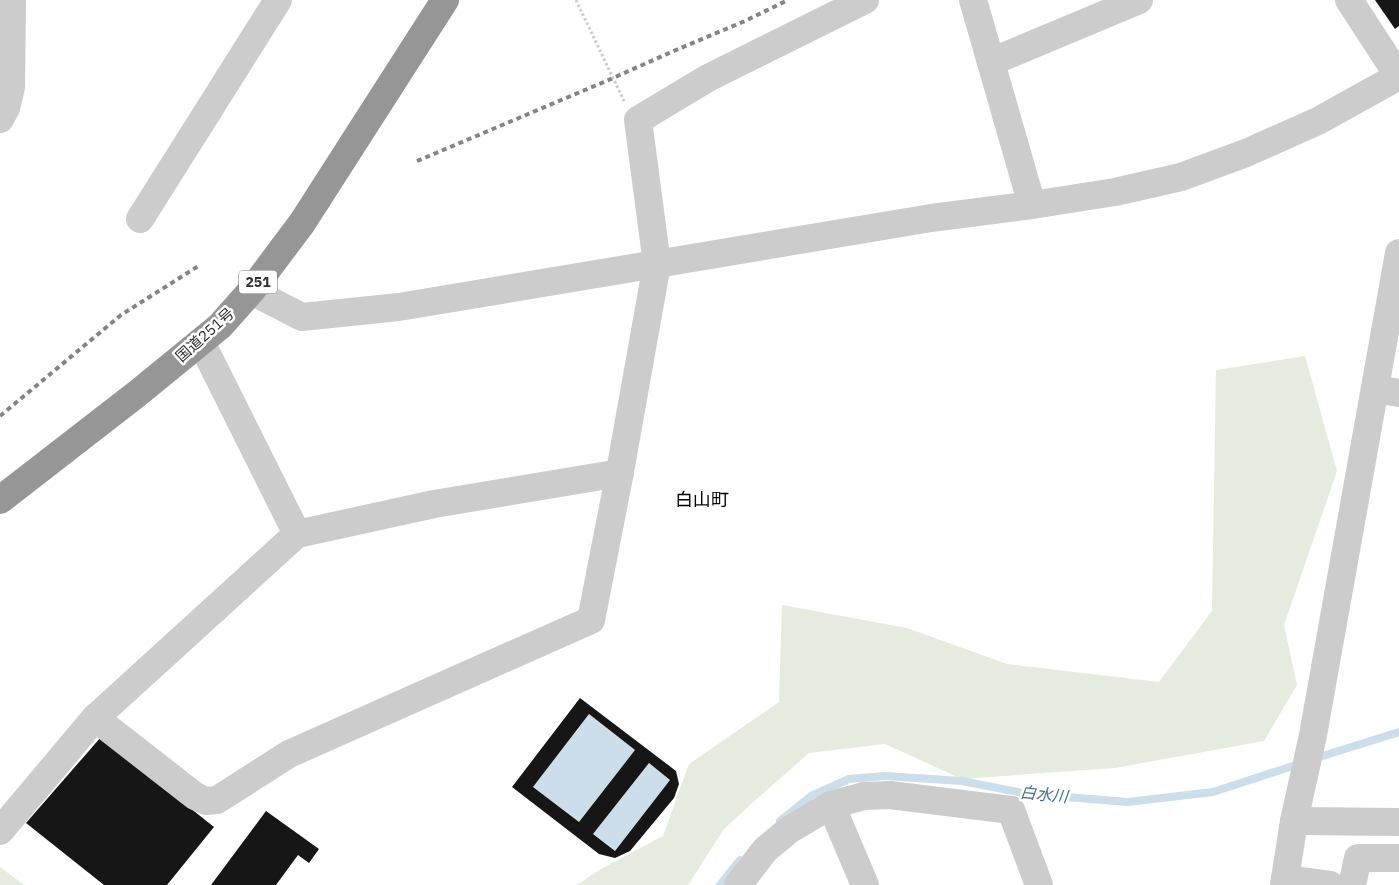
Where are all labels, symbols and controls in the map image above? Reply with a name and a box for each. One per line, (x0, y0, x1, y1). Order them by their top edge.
road number: 251 (239, 270, 277, 294)
street label: 国道251号 (172, 303, 238, 366)
district label: 白山町 (675, 488, 729, 511)
water label: 白水川 (1019, 782, 1071, 807)

